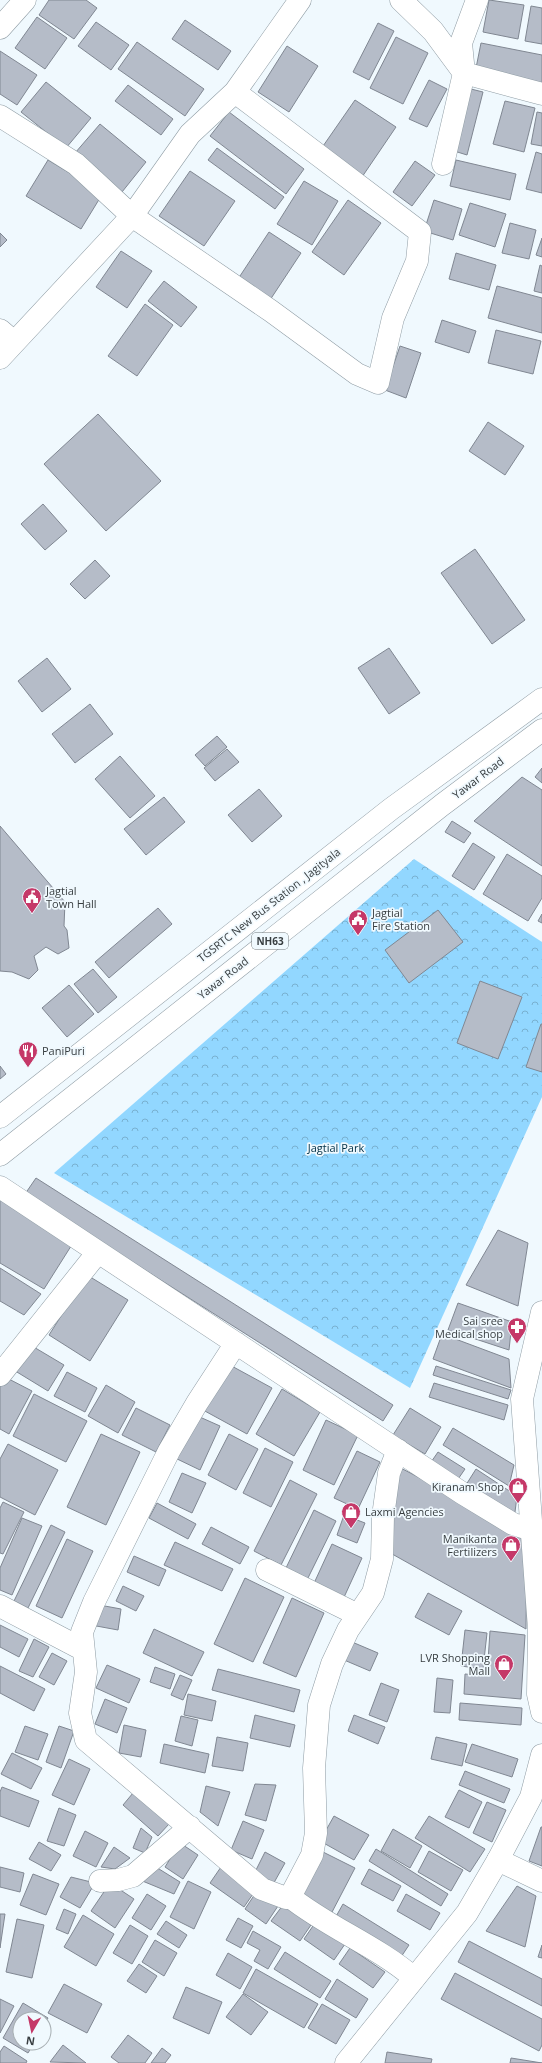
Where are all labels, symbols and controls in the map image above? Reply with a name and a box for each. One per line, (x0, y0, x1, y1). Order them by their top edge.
street label: Yawar Road (449, 753, 506, 802)
street label: TGSRTC New Bus Station , Jagityala (194, 844, 343, 965)
place label: Jagtial Town Hall (45, 883, 97, 911)
public building icon: Jagtial Town Hall (21, 886, 43, 914)
place label: Jagtial Fire Station (371, 905, 430, 933)
public building icon: Jagtial Fire Station (347, 908, 369, 936)
road number: NH63 (252, 933, 288, 949)
street label: Yawar Road (194, 953, 251, 1002)
restaurant icon: PaniPuri (17, 1040, 39, 1068)
place label: PaniPuri (42, 1043, 85, 1058)
park label: Jagtial Park (307, 1140, 364, 1155)
place label: Sai sree Medical shop (435, 1313, 503, 1341)
pharmacy icon: Sai sree Medical shop (506, 1316, 528, 1344)
shop icon: Kiranam Shop (507, 1476, 529, 1504)
place label: Kiranam Shop (432, 1479, 504, 1494)
shop icon: Laxmi Agencies (340, 1501, 362, 1529)
place label: Laxmi Agencies (365, 1504, 444, 1519)
place label: Manikanta Fertilizers (443, 1531, 497, 1559)
shop icon: Manikanta Fertilizers (500, 1534, 522, 1562)
place label: LVR Shopping Mall (420, 1650, 490, 1678)
shop icon: LVR Shopping Mall (493, 1653, 515, 1681)
north arrow (12, 2011, 52, 2051)
text: N (25, 2033, 36, 2049)

